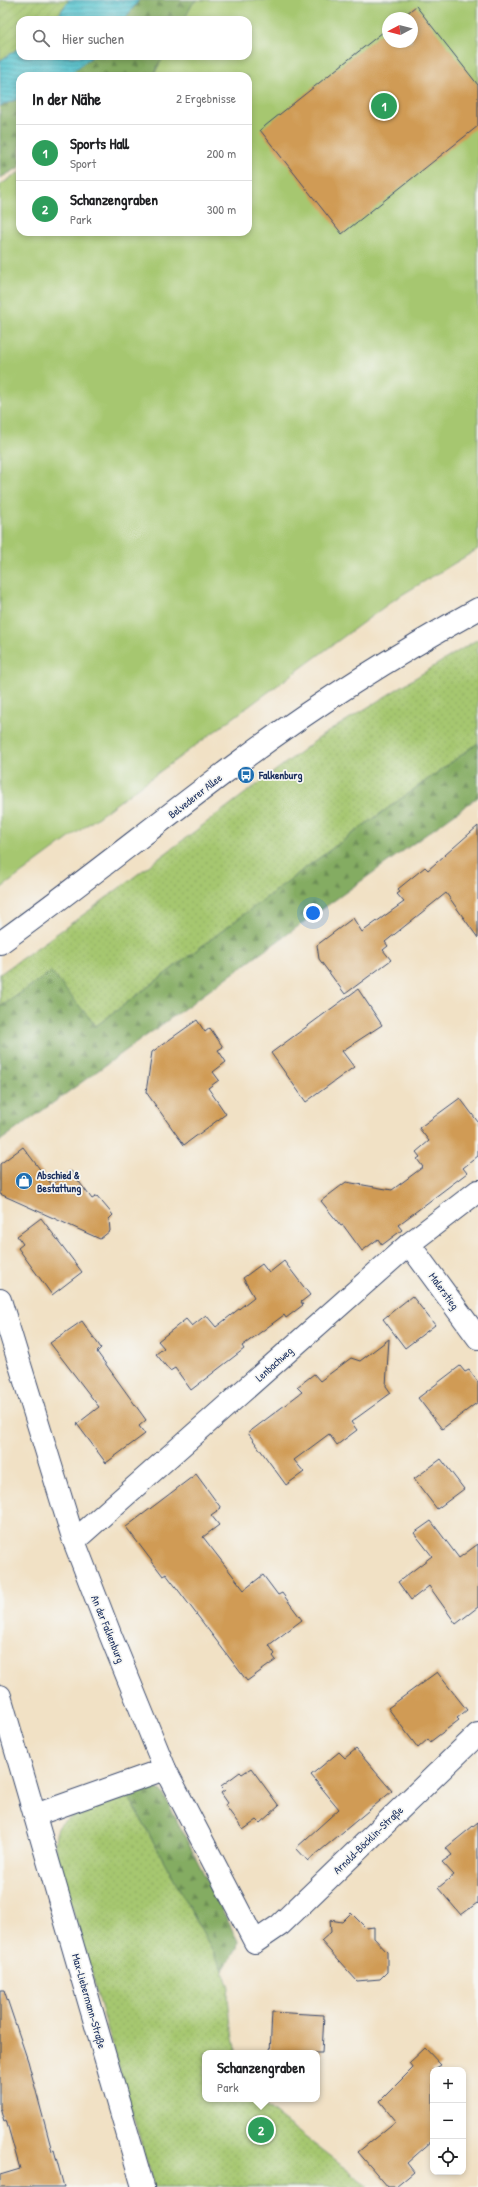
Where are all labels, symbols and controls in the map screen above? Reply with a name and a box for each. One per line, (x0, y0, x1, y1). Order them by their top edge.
north arrow (382, 12, 418, 48)
search box (16, 16, 252, 60)
icon: search (30, 27, 52, 49)
text: Hier suchen (62, 28, 124, 49)
text: In der Nähe (32, 87, 101, 110)
text: 2 Ergebnisse (176, 89, 236, 107)
pin: 1 (371, 91, 397, 121)
text: Sports Hall (70, 133, 129, 154)
text: 1 (43, 144, 47, 162)
text: 200 m (206, 144, 236, 162)
text: Sport (70, 154, 96, 172)
text: Schanzengraben (70, 189, 158, 210)
text: 2 (42, 200, 48, 218)
text: 300 m (207, 200, 236, 218)
text: Park (70, 210, 92, 228)
bus stop icon: Falkenburg (236, 765, 256, 785)
place label: Falkenburg (258, 768, 302, 783)
street label: Belvederer Allee (165, 770, 225, 821)
your location (303, 903, 323, 923)
place label: Abschied & Bestattung (37, 1168, 81, 1196)
shop icon: Abschied & Bestattung (14, 1171, 34, 1191)
street label: Malerstieg (426, 1270, 462, 1312)
street label: Lenbachweg (252, 1343, 296, 1384)
street label: An der Falkenburg (88, 1593, 128, 1665)
street label: Arnold-Böcklin-Straße (330, 1803, 406, 1877)
street label: Max-Liebermann-Straße (69, 1952, 109, 2051)
popup (202, 2050, 320, 2102)
text: Schanzengraben (217, 2057, 305, 2078)
map controls (430, 2067, 466, 2175)
button: + (430, 2067, 466, 2103)
text: Park (217, 2078, 239, 2096)
button: − (430, 2103, 466, 2139)
pin: 2 (248, 2115, 274, 2145)
button: locate (430, 2139, 466, 2175)

